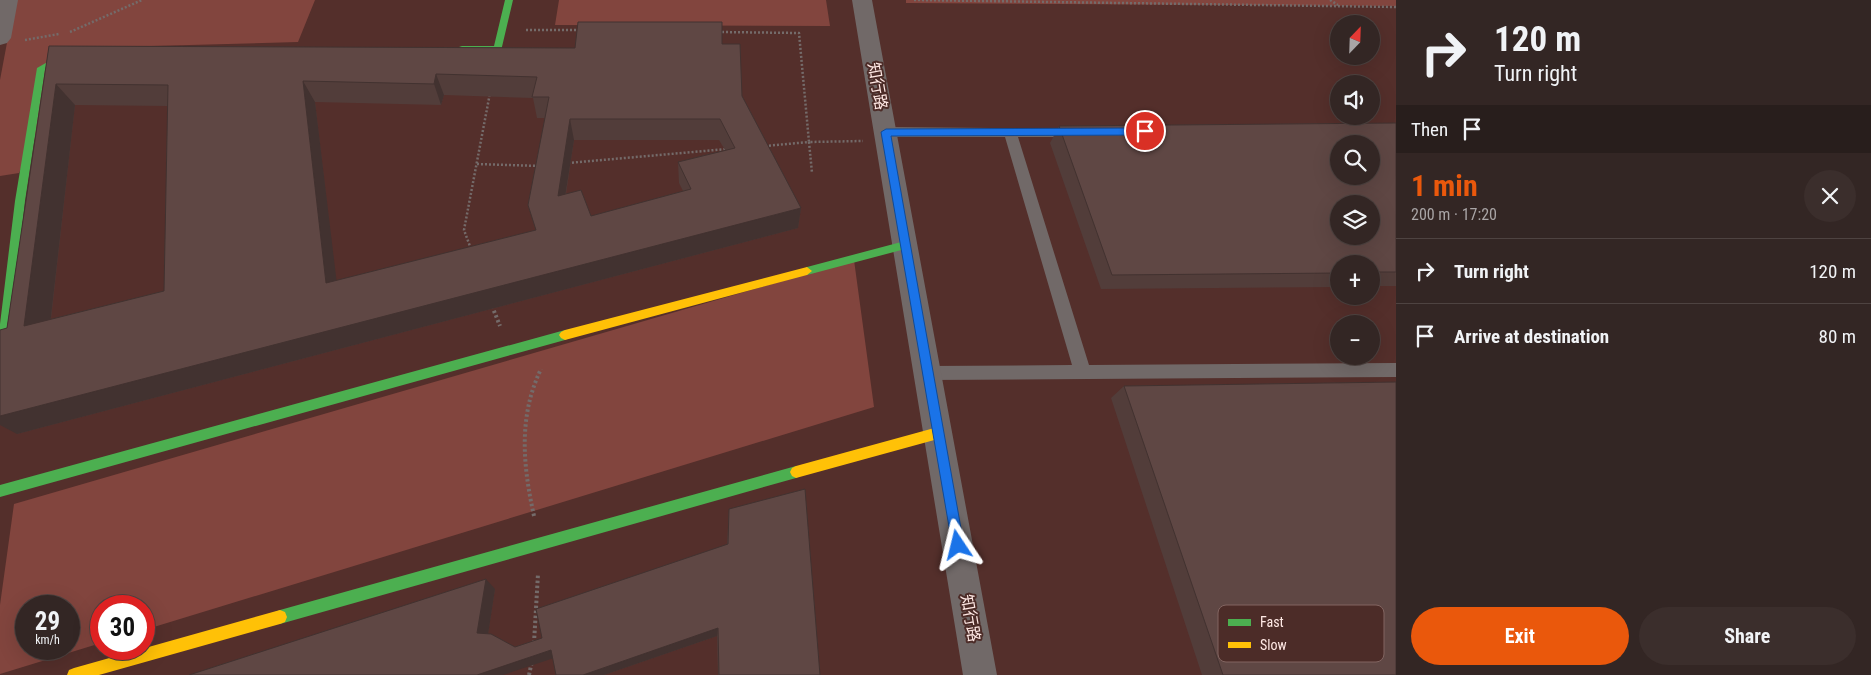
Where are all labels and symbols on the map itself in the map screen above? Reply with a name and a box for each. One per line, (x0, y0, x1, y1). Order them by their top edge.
north arrow (1330, 15, 1380, 65)
street label: 知行路 (864, 61, 891, 111)
pin (1124, 110, 1166, 152)
position arrow (931, 518, 983, 570)
street label: 知行路 (957, 593, 984, 643)
speed limit sign: 30 (90, 595, 155, 660)
legend (1218, 605, 1384, 662)
text: Fast (1260, 614, 1284, 630)
text: Slow (1260, 637, 1287, 653)

